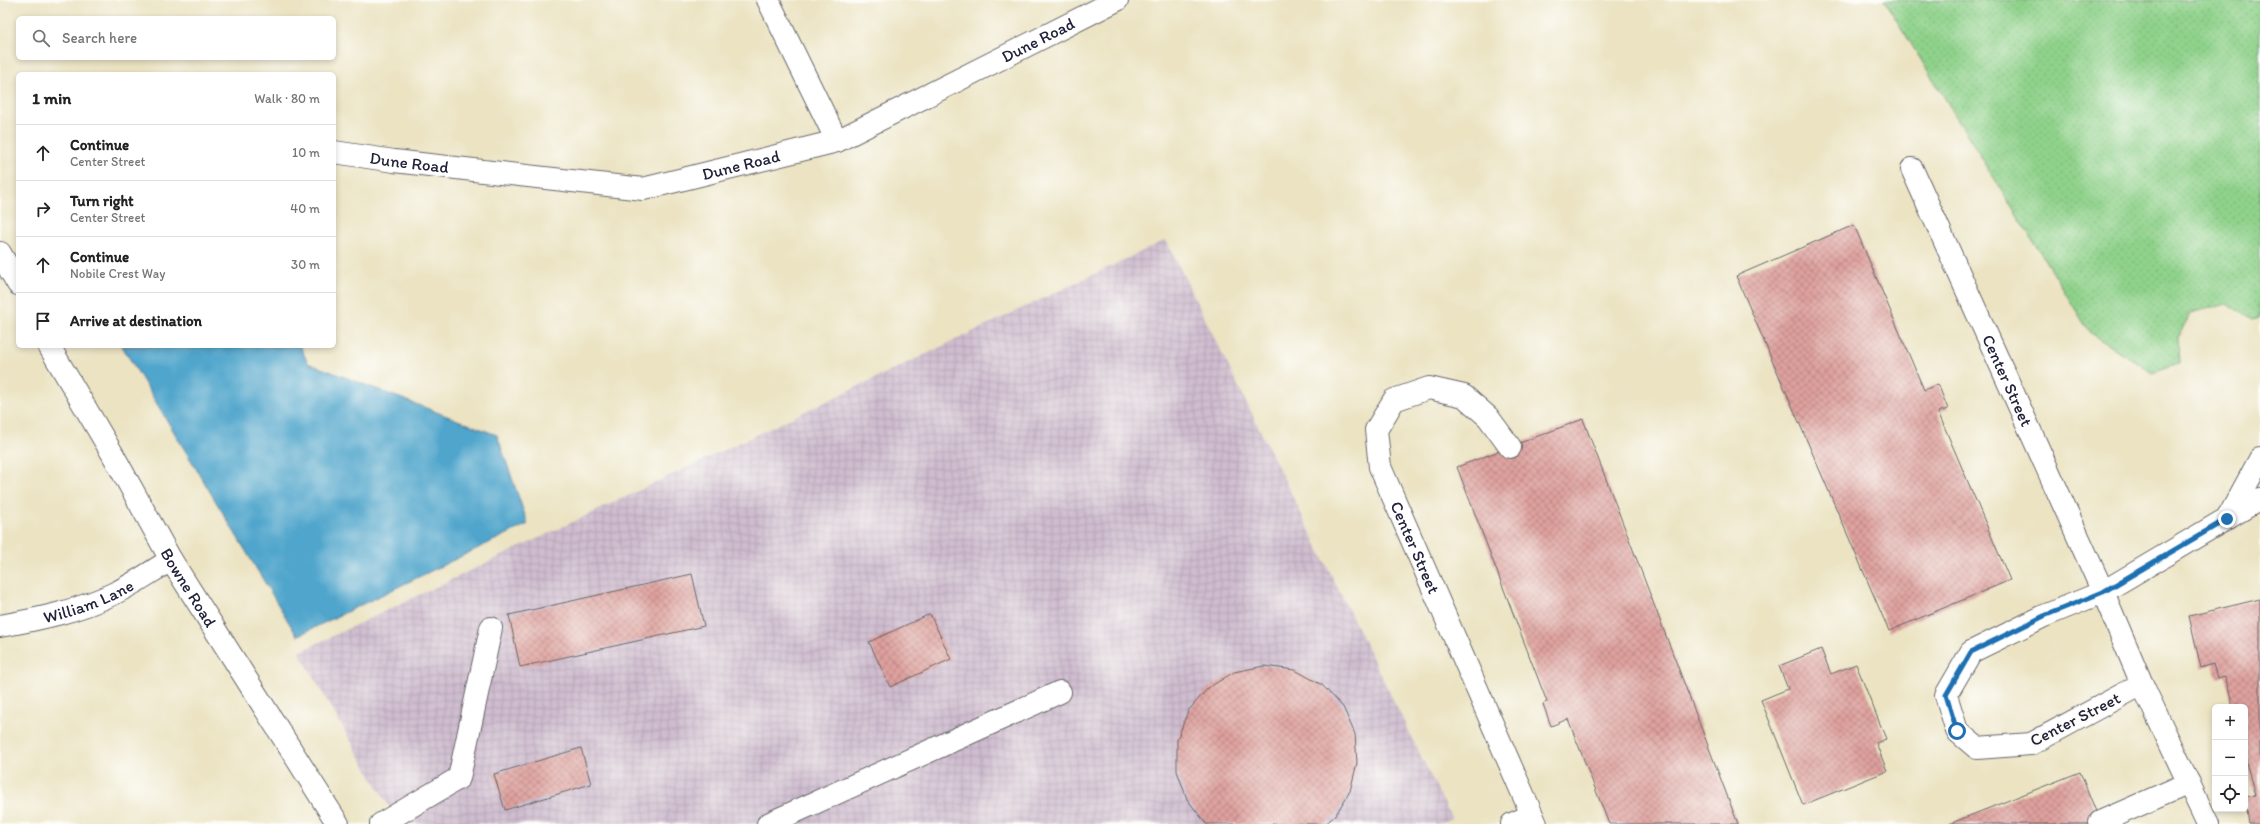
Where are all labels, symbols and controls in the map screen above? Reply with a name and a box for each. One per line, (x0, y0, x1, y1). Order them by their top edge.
street label: Dune Road (998, 13, 1078, 67)
search box (16, 16, 336, 60)
icon: search (30, 27, 52, 49)
text: Search here (62, 29, 137, 47)
text: 1 min (32, 88, 71, 108)
text: Walk · 80 m (254, 91, 320, 106)
text: Continue (70, 136, 129, 154)
icon: ahead (32, 142, 54, 164)
text: 10 m (292, 145, 320, 160)
street label: Dune Road (700, 146, 782, 184)
street label: Dune Road (368, 147, 450, 177)
text: Center Street (70, 154, 145, 169)
text: Turn right (70, 192, 134, 210)
icon: right (32, 198, 54, 220)
text: 40 m (290, 201, 320, 216)
text: Center Street (70, 210, 145, 225)
text: Continue (70, 248, 129, 266)
icon: ahead (32, 254, 54, 276)
text: 30 m (291, 257, 320, 272)
text: Nobile Crest Way (70, 266, 165, 281)
icon: arrive (32, 310, 54, 332)
text: Arrive at destination (70, 312, 202, 330)
street label: Center Street (1978, 331, 2037, 430)
street label: Center Street (1386, 498, 1444, 597)
route end (2218, 510, 2236, 528)
street label: Bowne Road (156, 545, 221, 631)
street label: William Lane (41, 575, 137, 627)
street label: Center Street (2026, 688, 2124, 750)
map controls (2212, 704, 2248, 812)
button: + (2212, 704, 2248, 740)
route start (1948, 722, 1966, 740)
button: − (2212, 740, 2248, 776)
button: locate (2212, 776, 2248, 812)

